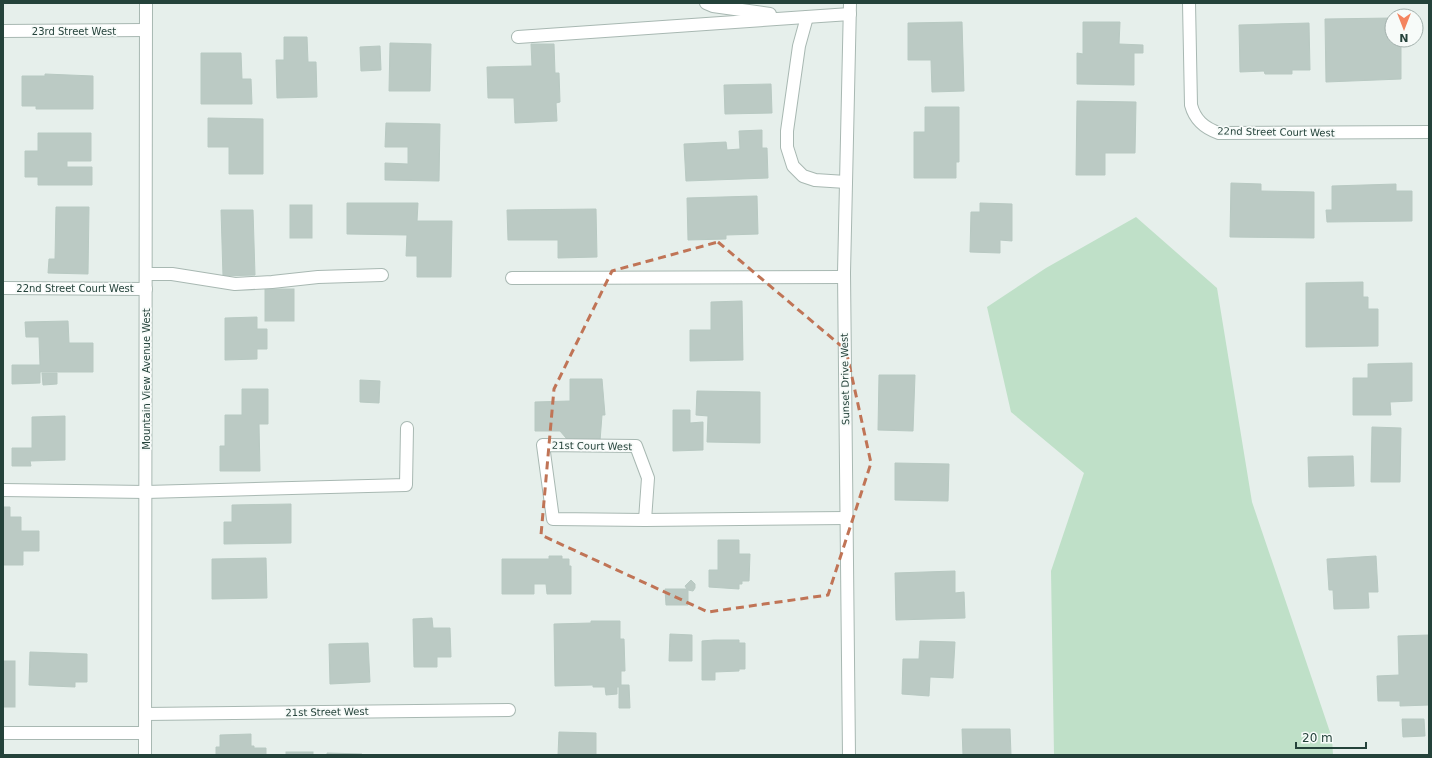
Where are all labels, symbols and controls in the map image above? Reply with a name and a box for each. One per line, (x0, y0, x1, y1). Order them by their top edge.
north arrow (1384, 8, 1424, 48)
street label: 23rd Street West (32, 26, 116, 37)
text: N (1399, 31, 1409, 44)
street label: 22nd Street Court West (1217, 125, 1335, 139)
street label: 22nd Street Court West (16, 283, 134, 294)
street label: Mountain View Avenue West (141, 308, 152, 450)
street label: Sunset Drive West (839, 333, 851, 425)
street label: 21st Court West (552, 440, 632, 452)
street label: 21st Street West (285, 706, 369, 718)
scale bar (1296, 724, 1366, 750)
text: 20 m (1302, 731, 1333, 745)

